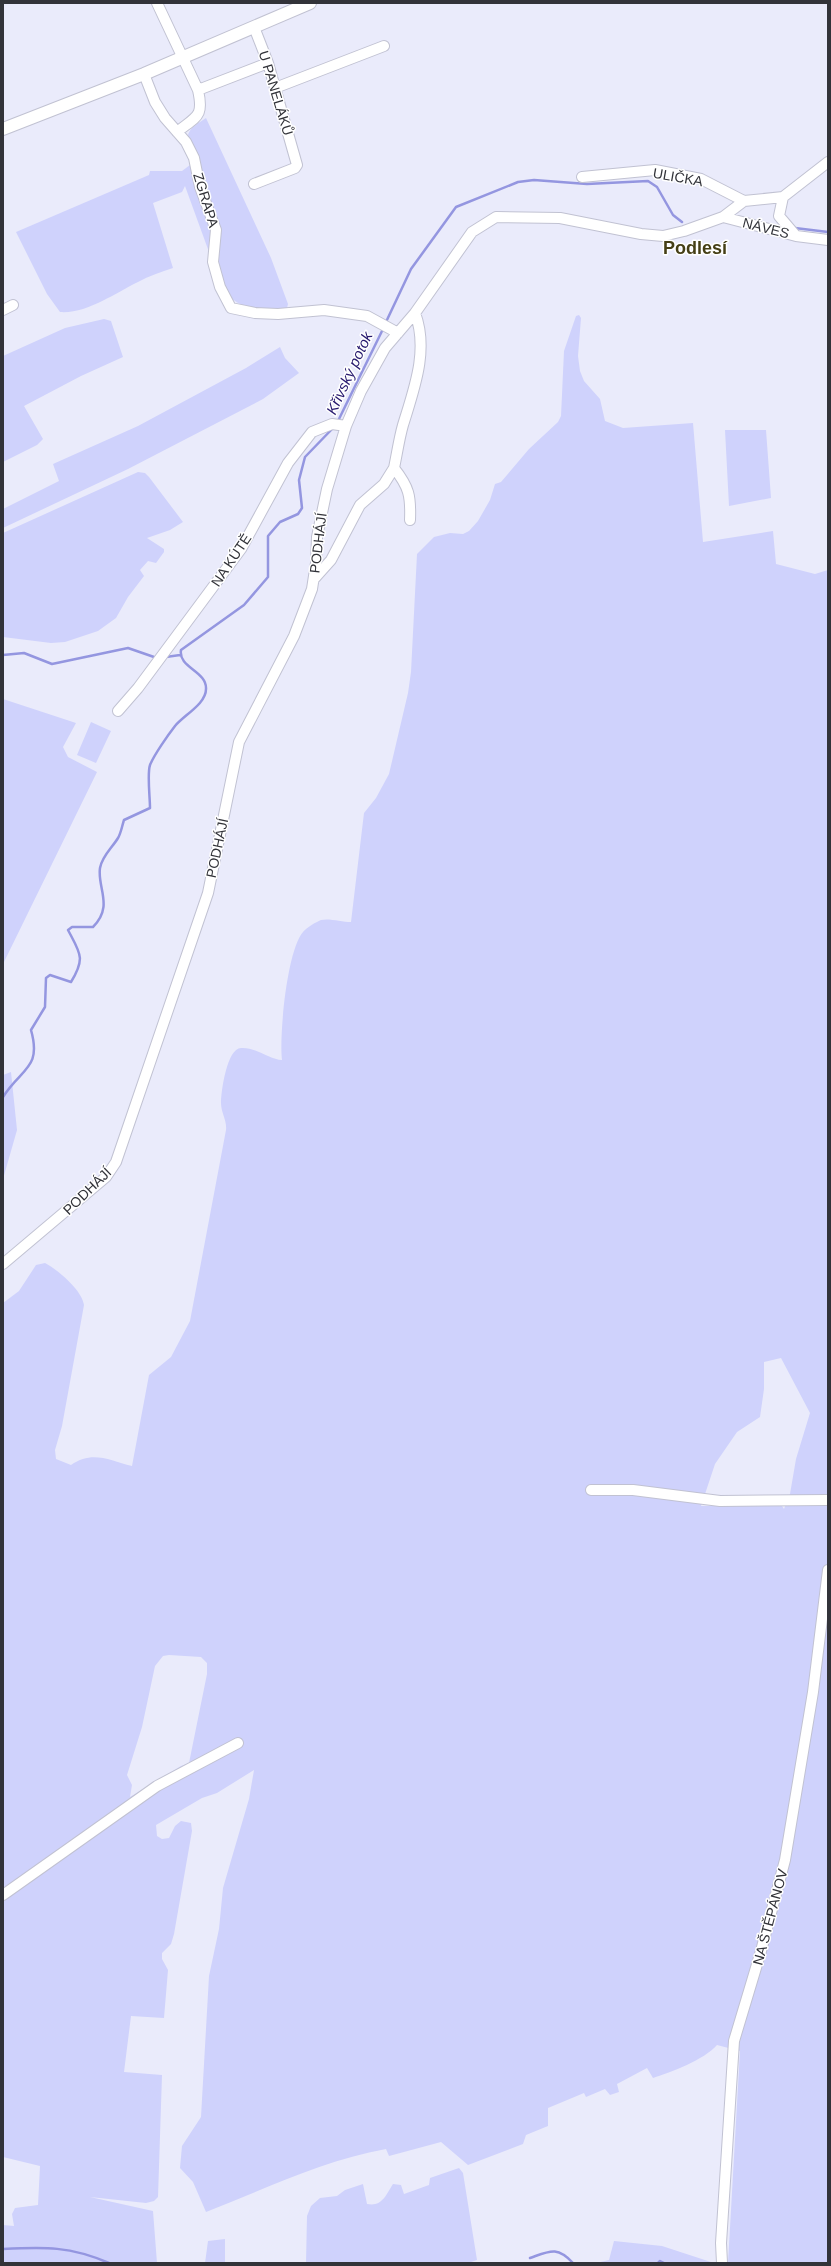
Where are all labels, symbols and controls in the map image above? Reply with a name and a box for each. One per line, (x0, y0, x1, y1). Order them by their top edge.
street label: U PANELÁKŮ (256, 48, 297, 137)
street label: ULIČKA (652, 165, 705, 189)
street label: ZGRAPA (190, 171, 222, 230)
street label: NÁVES (741, 214, 791, 242)
district label: Podlesí (663, 238, 728, 258)
water label: Křivský potok (322, 328, 376, 417)
street label: PODHÁJÍ (306, 512, 330, 574)
street label: NA KÚTĚ (208, 531, 254, 589)
street label: PODHÁJÍ (203, 817, 231, 879)
street label: PODHÁJÍ (60, 1164, 114, 1218)
street label: NA ŠTĚPÁNOV (749, 1867, 791, 1967)

